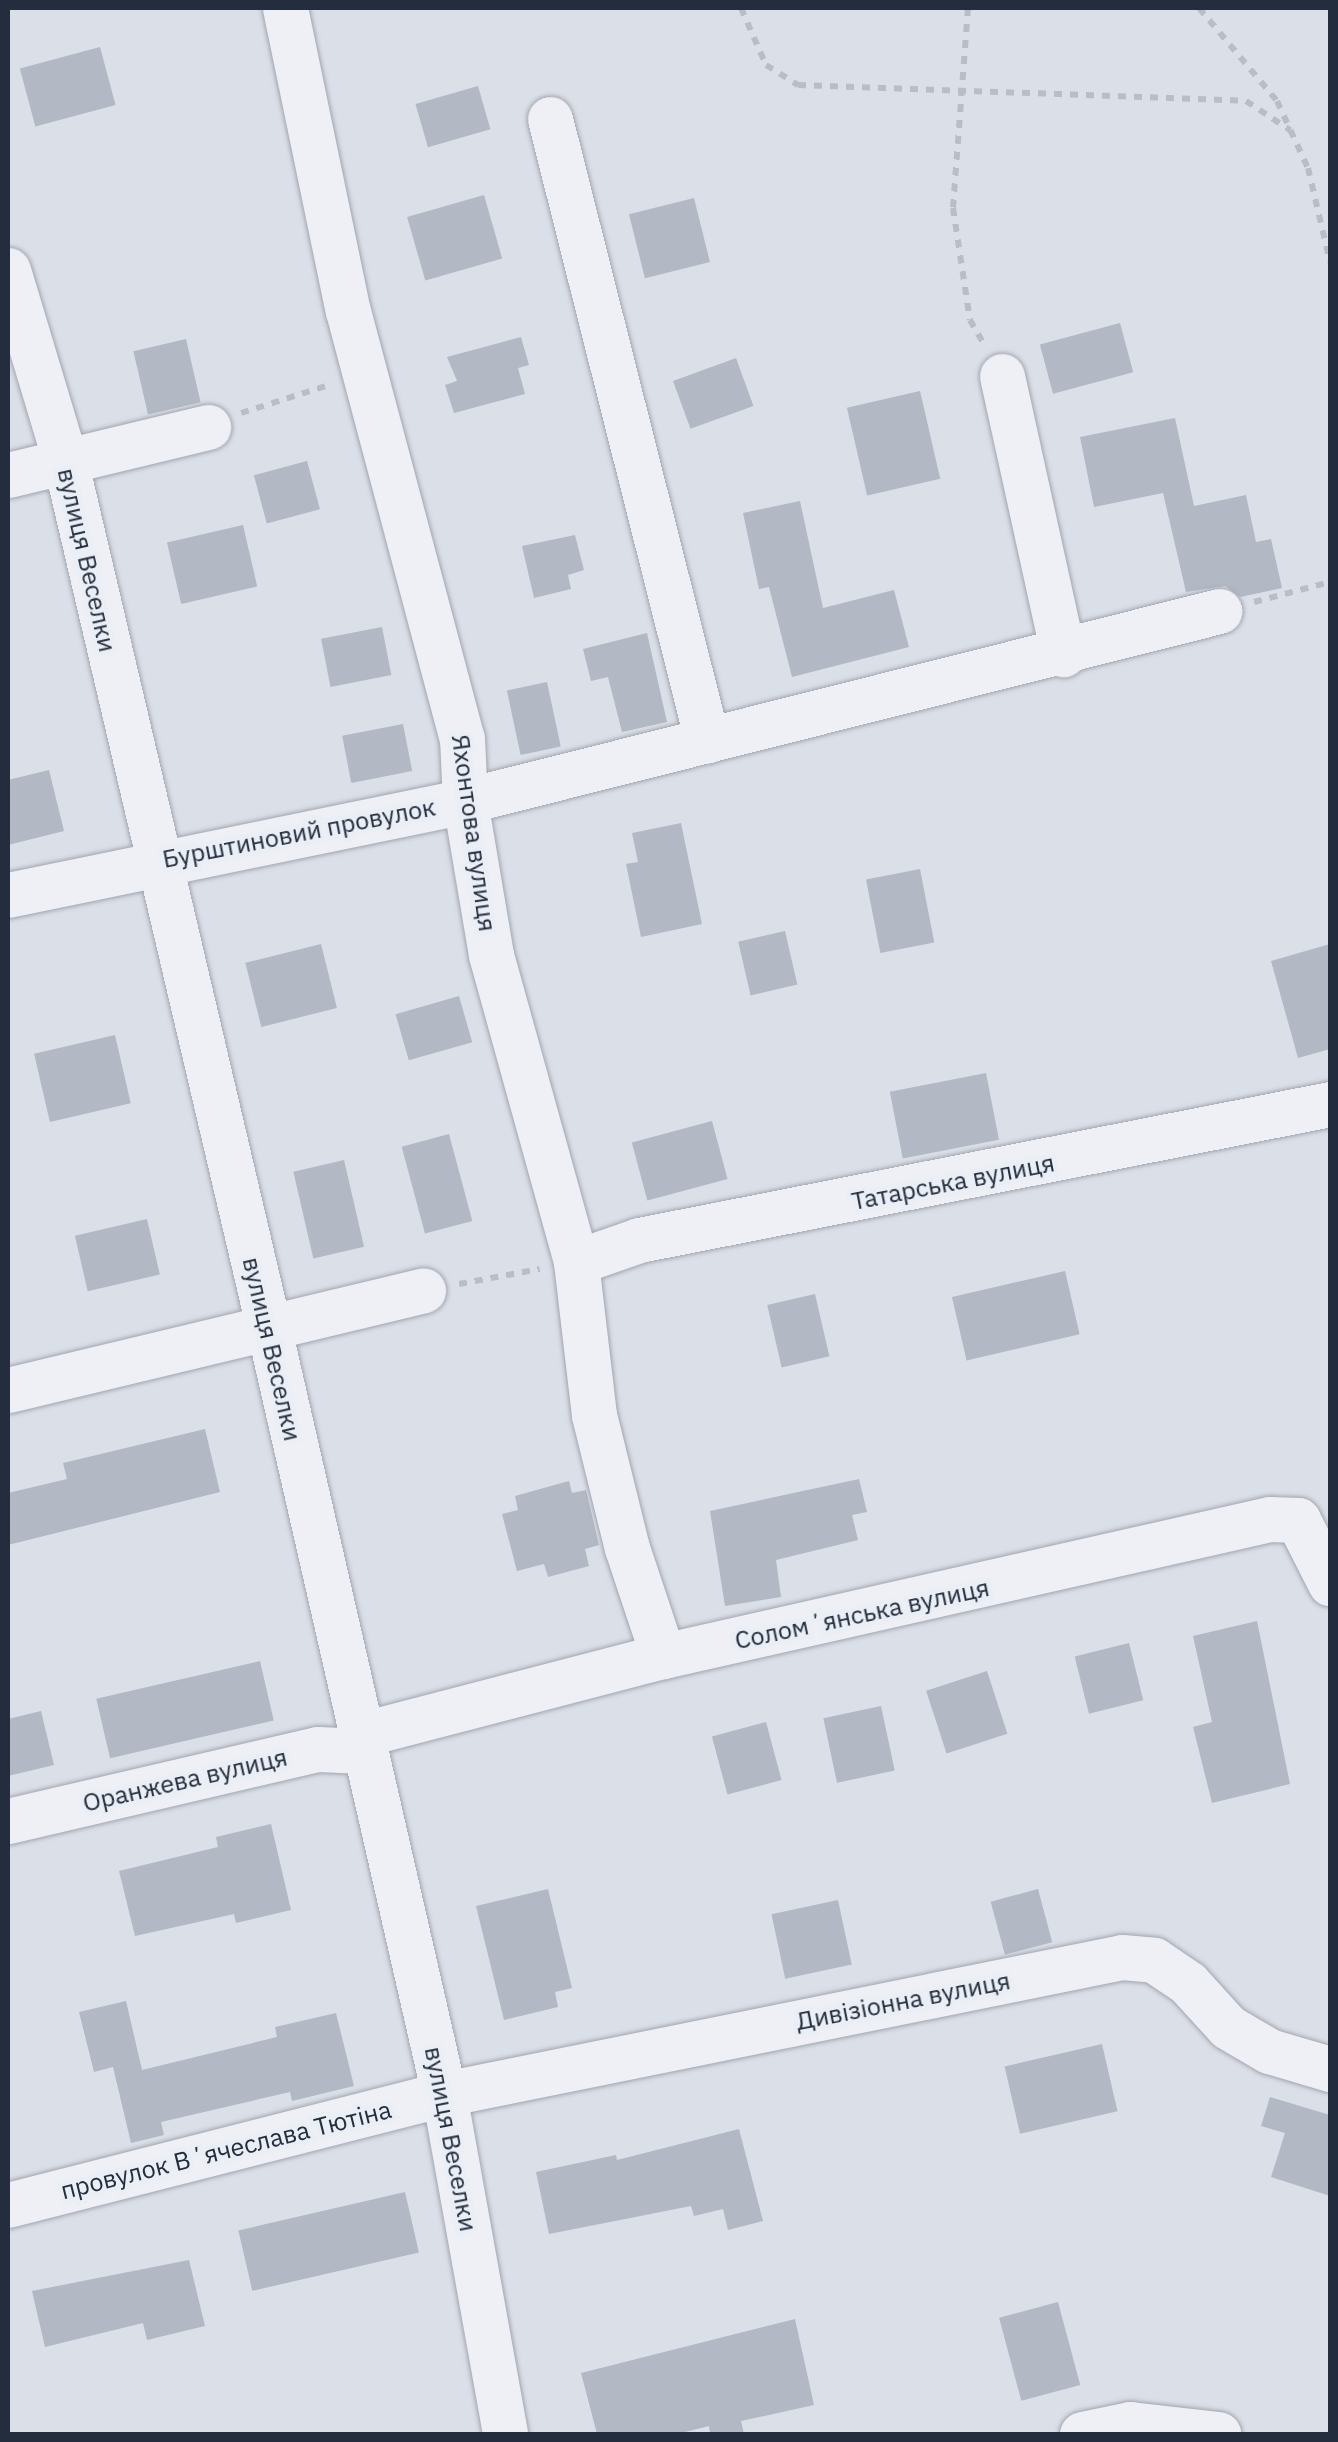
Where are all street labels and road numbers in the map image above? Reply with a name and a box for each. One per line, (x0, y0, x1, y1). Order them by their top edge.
street label: вулиця Веселки (51, 465, 123, 655)
street label: Яхонтова вулиця (445, 733, 503, 933)
street label: Бурштиновий провулок (160, 792, 438, 874)
street label: Татарська вулиця (849, 1148, 1057, 1216)
street label: вулиця Веселки (236, 1254, 308, 1444)
street label: Соломʼянська вулиця (732, 1572, 992, 1656)
street label: Оранжева вулиця (80, 1742, 290, 1818)
street label: Дивізіонна вулиця (793, 1966, 1013, 2036)
street label: вулиця Веселки (418, 2044, 484, 2234)
street label: провулок Вʼячеслава Тютіна (57, 2094, 395, 2206)

